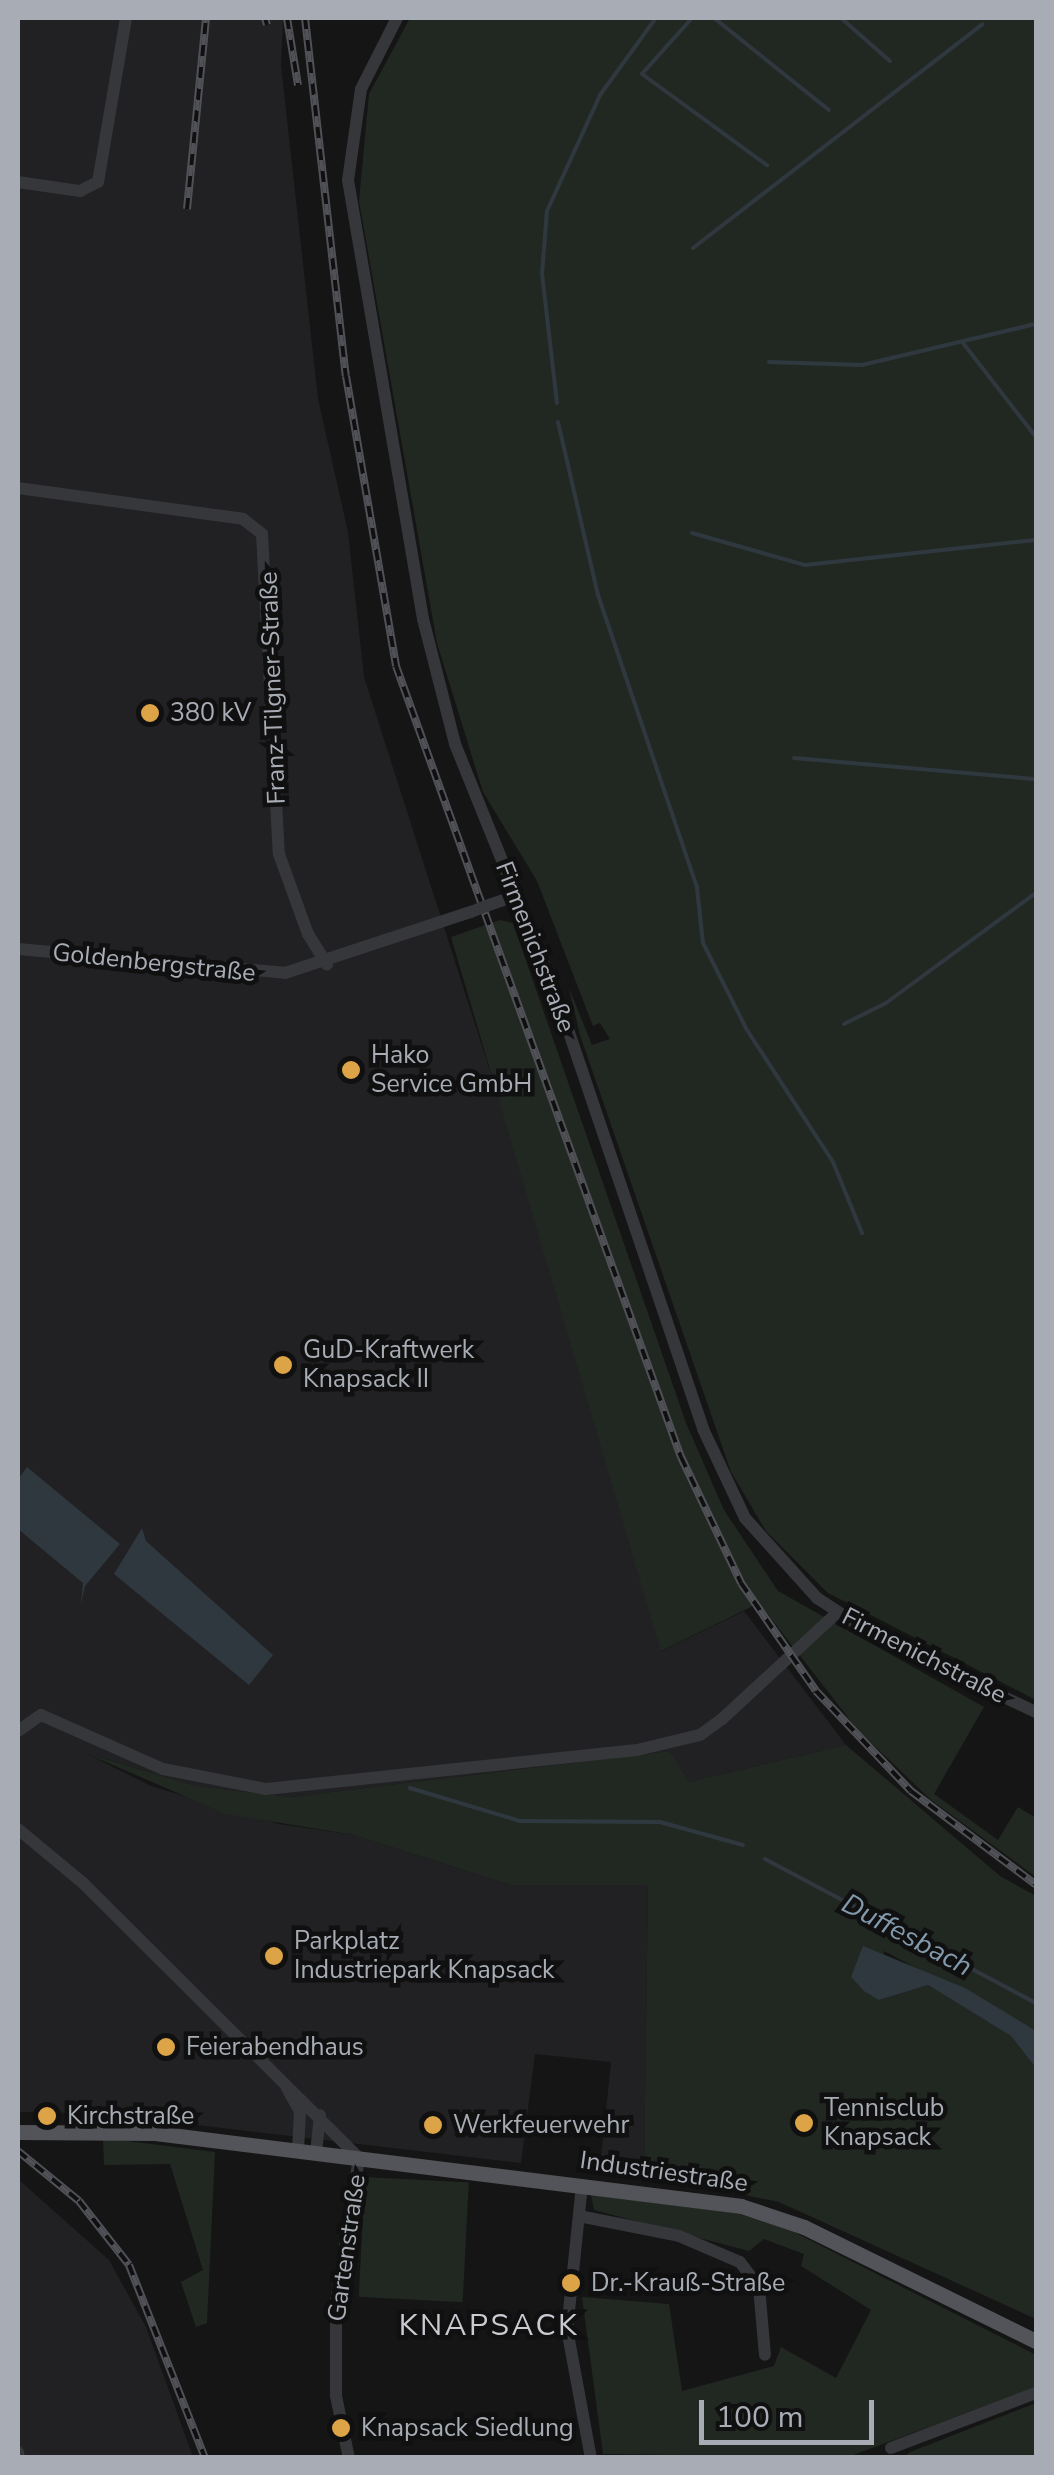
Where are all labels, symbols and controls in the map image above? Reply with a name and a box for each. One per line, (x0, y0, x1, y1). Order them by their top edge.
street label: Franz-Tilgner-Straße (254, 571, 292, 805)
place label: 380 kV (170, 698, 251, 728)
marker: 380 kV (139, 702, 161, 724)
street label: Firmenichstraße (489, 857, 581, 1037)
street label: Goldenbergstraße (51, 937, 257, 989)
place label: Hako Service GmbH (371, 1041, 532, 1100)
marker: Hako Service GmbH (340, 1059, 362, 1081)
place label: GuD-Kraftwerk Knapsack II (303, 1336, 474, 1395)
marker: GuD-Kraftwerk Knapsack II (272, 1354, 294, 1376)
street label: Firmenichstraße (837, 1602, 1011, 1710)
water label: Duffesbach (836, 1887, 978, 1983)
place label: Parkplatz Industriepark Knapsack (294, 1927, 555, 1986)
marker: Parkplatz Industriepark Knapsack (263, 1945, 285, 1967)
place label: Feierabendhaus (186, 2032, 364, 2062)
marker: Feierabendhaus (155, 2036, 177, 2058)
place label: Tennisclub Knapsack (824, 2094, 944, 2153)
place label: Kirchstraße (67, 2101, 194, 2131)
marker: Kirchstraße (36, 2105, 58, 2127)
place label: Werkfeuerwehr (453, 2110, 629, 2140)
marker: Tennisclub Knapsack (793, 2112, 815, 2134)
marker: Werkfeuerwehr (422, 2114, 444, 2136)
street label: Industriestraße (578, 2145, 750, 2199)
street label: Gartenstraße (322, 2172, 372, 2324)
place label: Dr.-Krauß-Straße (591, 2268, 785, 2298)
marker: Dr.-Krauß-Straße (560, 2272, 582, 2294)
district label: KNAPSACK (399, 2308, 579, 2344)
scale bar (704, 2380, 879, 2442)
text: 100 m (716, 2397, 803, 2438)
place label: Knapsack Siedlung (361, 2413, 574, 2443)
marker: Knapsack Siedlung (330, 2417, 352, 2439)

